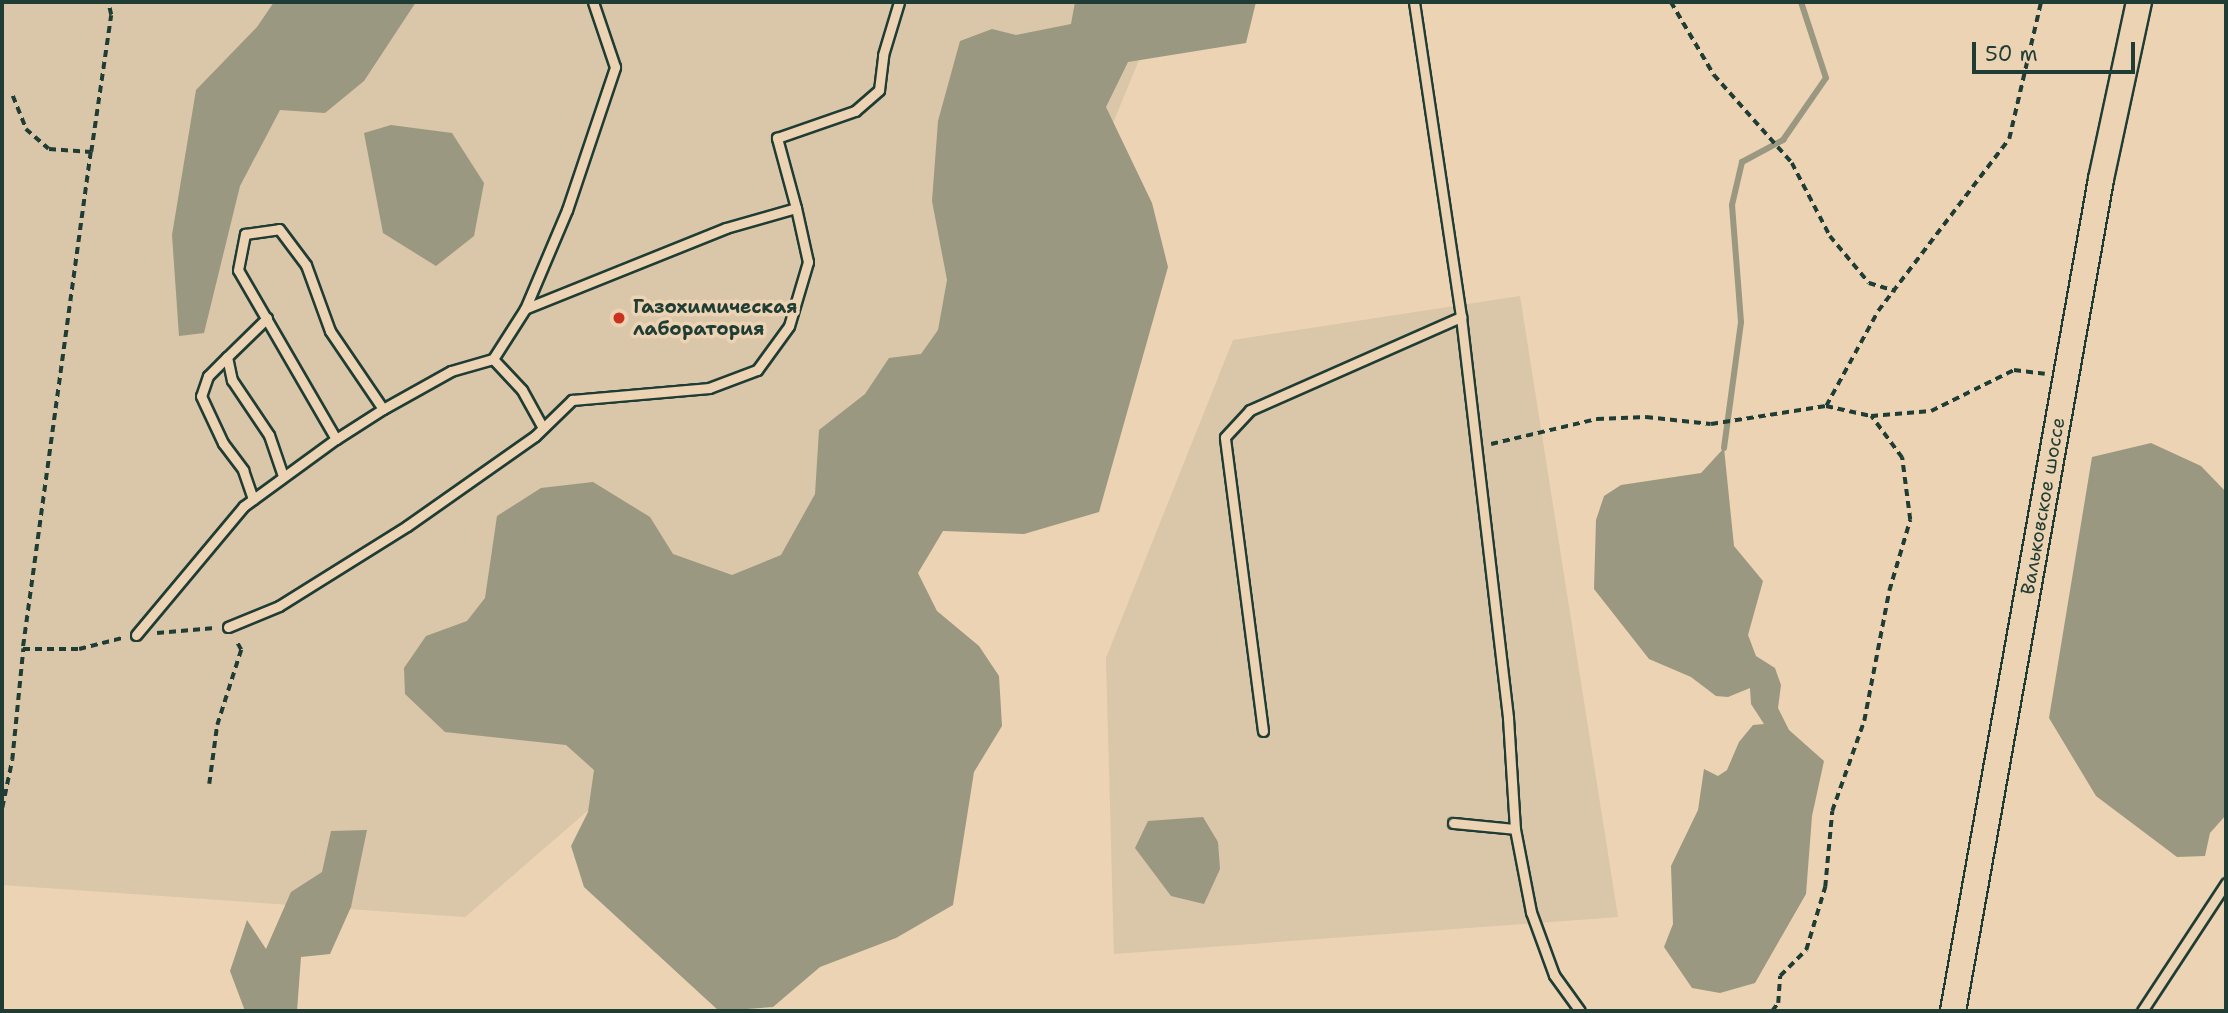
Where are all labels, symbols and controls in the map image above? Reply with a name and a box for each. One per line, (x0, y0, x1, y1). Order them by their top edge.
scale bar (1976, 28, 2139, 72)
text: 50 m (1985, 40, 2038, 68)
place label: Газохимическая лаборатория (633, 296, 797, 340)
marker: Газохимическая лаборатория (611, 310, 627, 326)
street label: Вальковское шоссе (2016, 416, 2070, 596)

